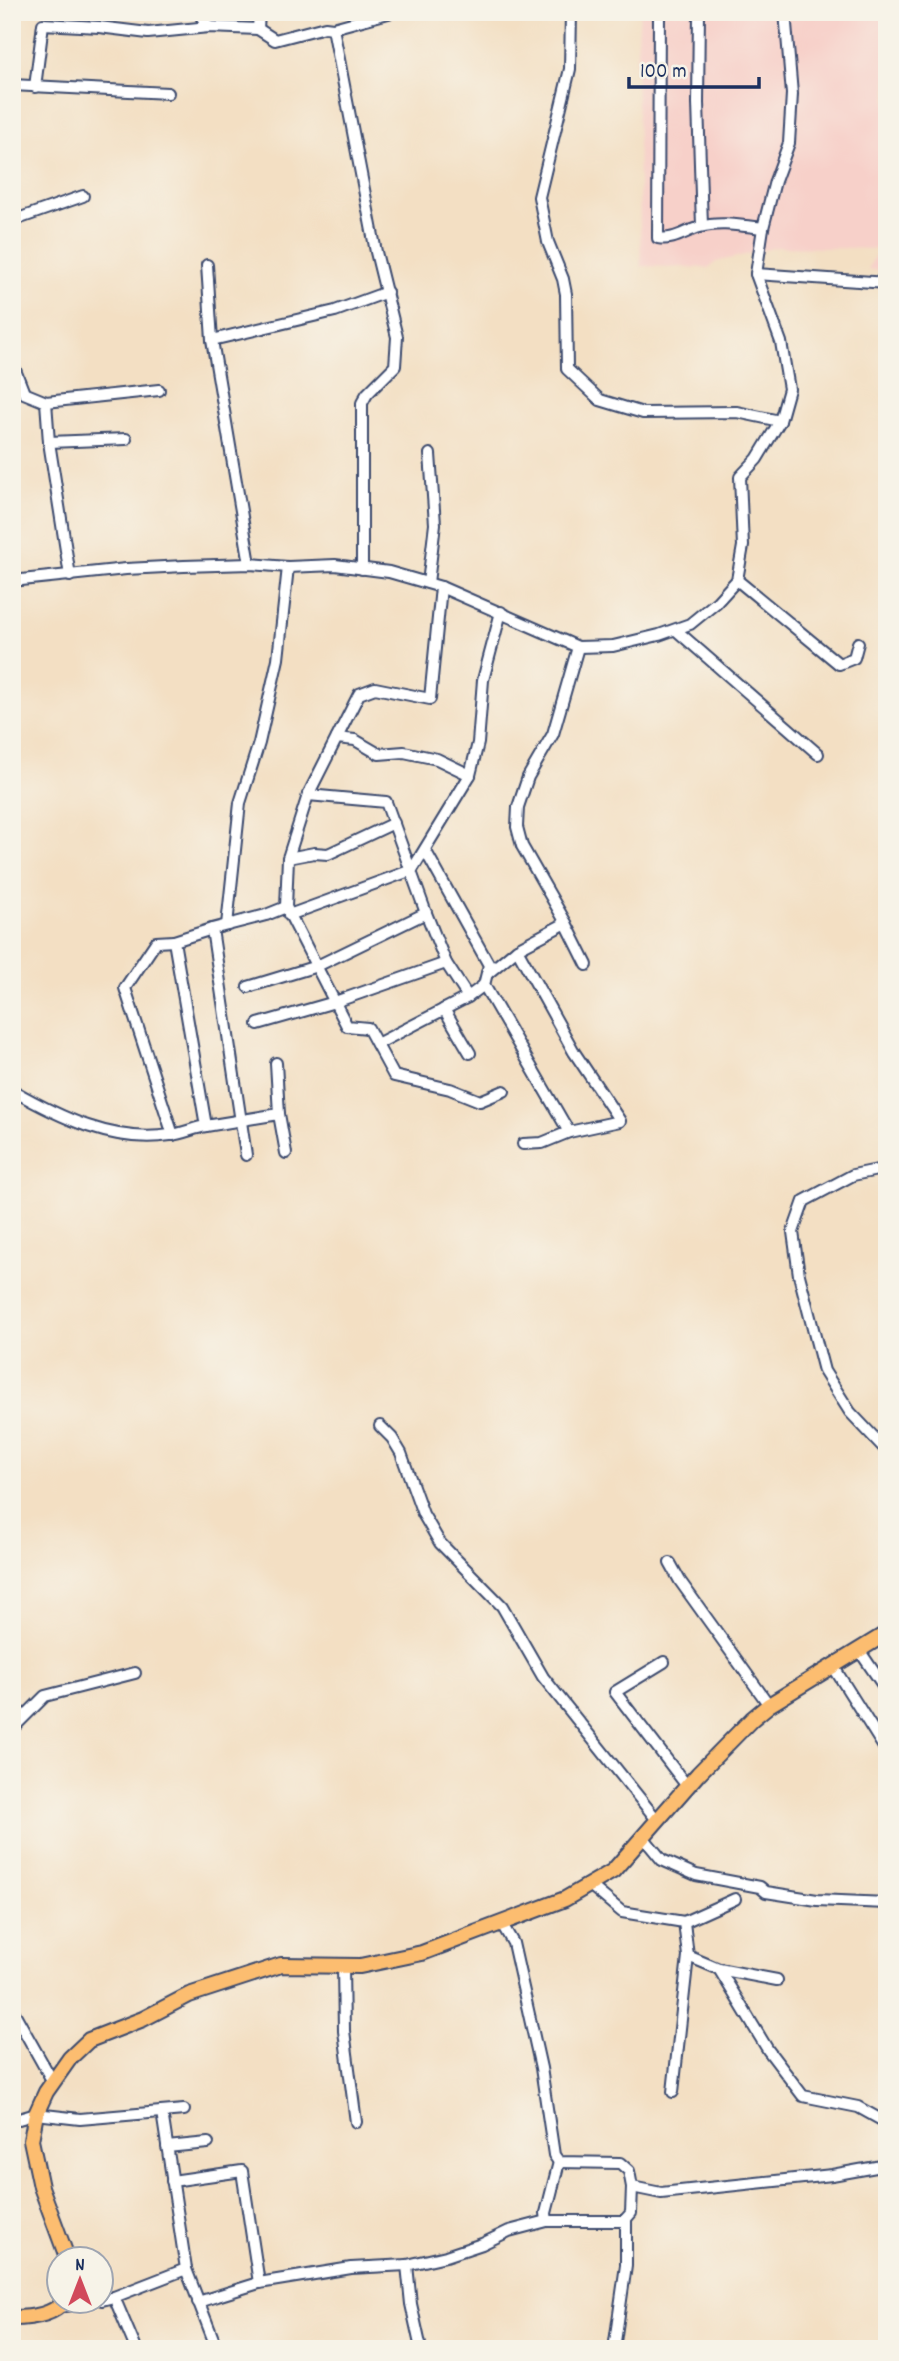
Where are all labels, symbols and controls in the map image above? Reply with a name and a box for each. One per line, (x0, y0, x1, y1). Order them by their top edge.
scale bar (629, 46, 759, 90)
text: 100 m (640, 58, 687, 88)
north arrow (46, 2246, 116, 2316)
text: N (75, 2253, 85, 2280)

